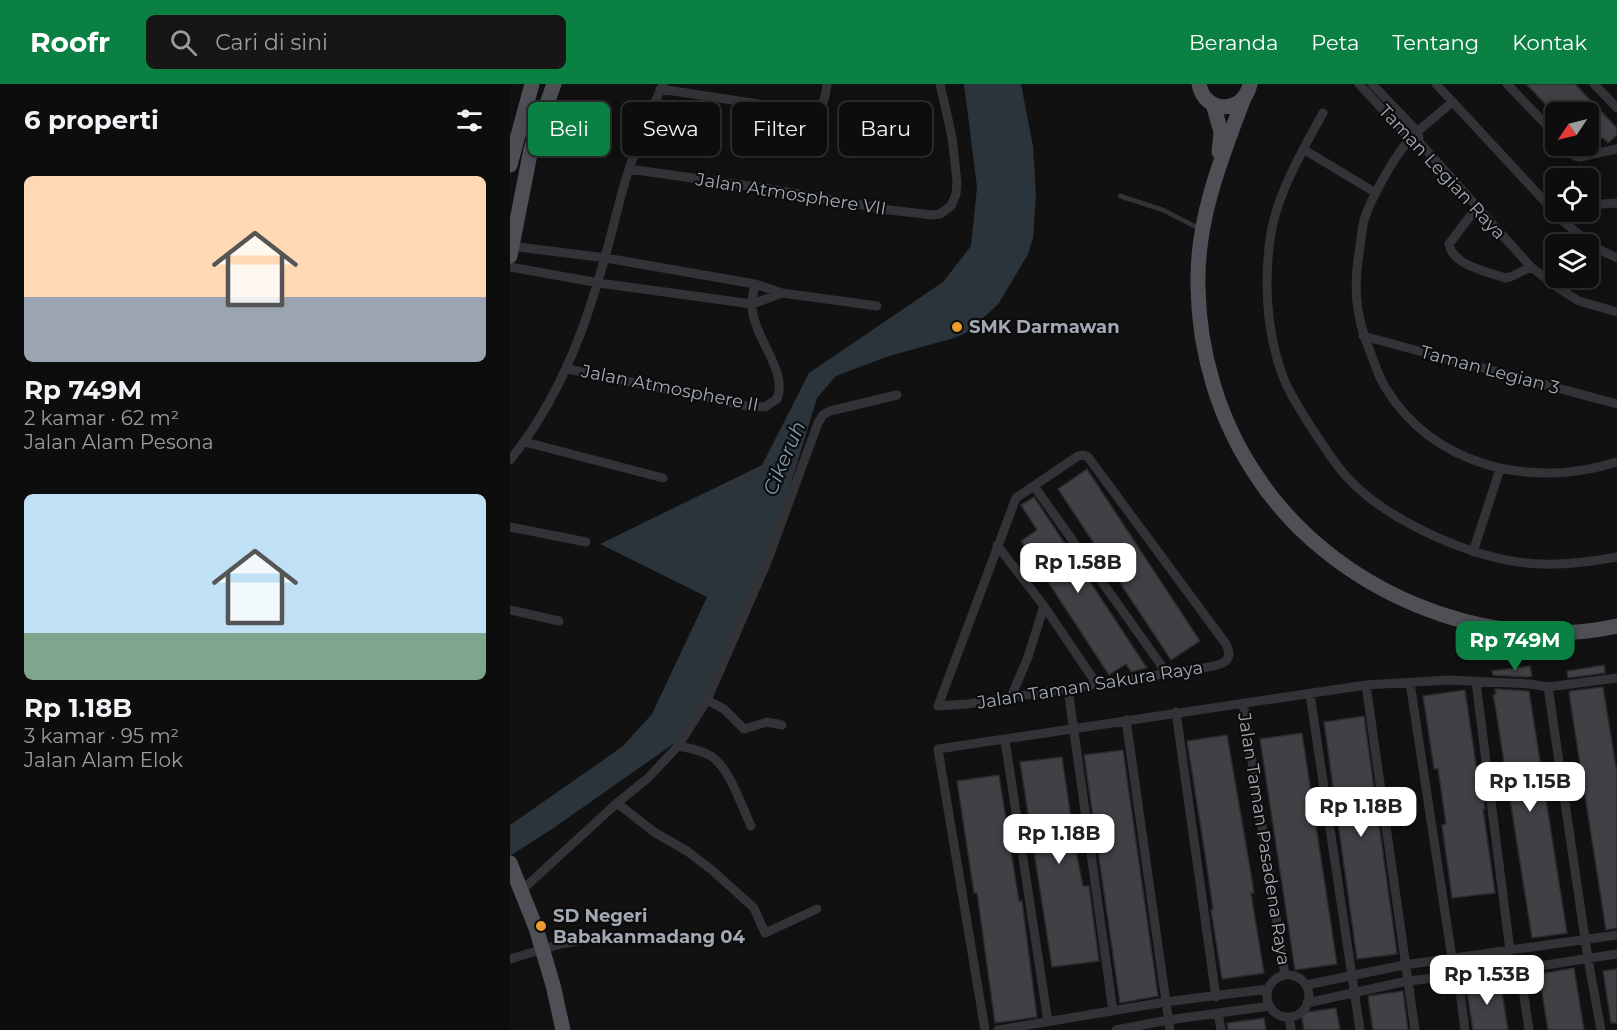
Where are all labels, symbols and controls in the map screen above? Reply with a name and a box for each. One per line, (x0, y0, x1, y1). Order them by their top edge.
search box (146, 15, 566, 69)
text: Roofr (30, 25, 110, 59)
icon: search (167, 26, 200, 59)
text: Cari di sini (215, 29, 328, 56)
text: Beranda (1189, 30, 1278, 55)
text: Peta (1311, 30, 1359, 55)
text: Tentang (1392, 30, 1479, 55)
text: Kontak (1512, 30, 1587, 55)
street label: Taman Legian Raya (1374, 100, 1510, 244)
chip: Beli (528, 102, 610, 156)
chip: Sewa (622, 102, 720, 156)
chip: Filter (732, 102, 827, 156)
chip: Baru (839, 102, 932, 156)
north arrow (1545, 102, 1599, 156)
map controls (1545, 102, 1599, 288)
text: 6 properti (24, 104, 159, 136)
icon: filters (453, 104, 486, 137)
street label: Jalan Atmosphere VII (693, 168, 888, 220)
button: locate (1545, 168, 1599, 222)
icon: home (201, 215, 309, 323)
button: layers (1545, 234, 1599, 288)
place label: SMK Darmawan (969, 316, 1120, 338)
marker: SMK Darmawan (950, 320, 964, 334)
street label: Taman Legian 3 (1418, 341, 1562, 399)
street label: Jalan Atmosphere II (579, 360, 760, 416)
text: Rp 749M (24, 374, 142, 406)
text: 2 kamar · 62 m² (24, 406, 179, 430)
water label: Cikeruh (758, 417, 810, 499)
text: Jalan Alam Pesona (24, 430, 214, 454)
icon: home (201, 533, 309, 641)
pin: Rp 1.58B (1016, 543, 1140, 594)
text: Rp 1.58B (1034, 550, 1122, 574)
pin: Rp 749M (1460, 621, 1570, 672)
text: Rp 749M (1470, 628, 1560, 652)
street label: Jalan Taman Sakura Raya (974, 656, 1205, 714)
text: Rp 1.18B (24, 692, 132, 724)
street label: Jalan Taman Pasadena Raya (1233, 710, 1295, 967)
text: 3 kamar · 95 m² (24, 724, 179, 748)
text: Jalan Alam Elok (24, 748, 183, 772)
pin: Rp 1.15B (1468, 762, 1592, 813)
text: Rp 1.15B (1489, 769, 1571, 793)
pin: Rp 1.18B (1299, 787, 1423, 838)
text: Rp 1.18B (1319, 794, 1403, 818)
pin: Rp 1.18B (997, 814, 1121, 865)
text: Rp 1.18B (1017, 821, 1101, 845)
place label: SD Negeri Babakanmadang 04 (553, 905, 745, 948)
marker: SD Negeri Babakanmadang 04 (534, 919, 548, 933)
pin: Rp 1.53B (1425, 955, 1549, 1006)
text: Rp 1.53B (1444, 962, 1530, 986)

